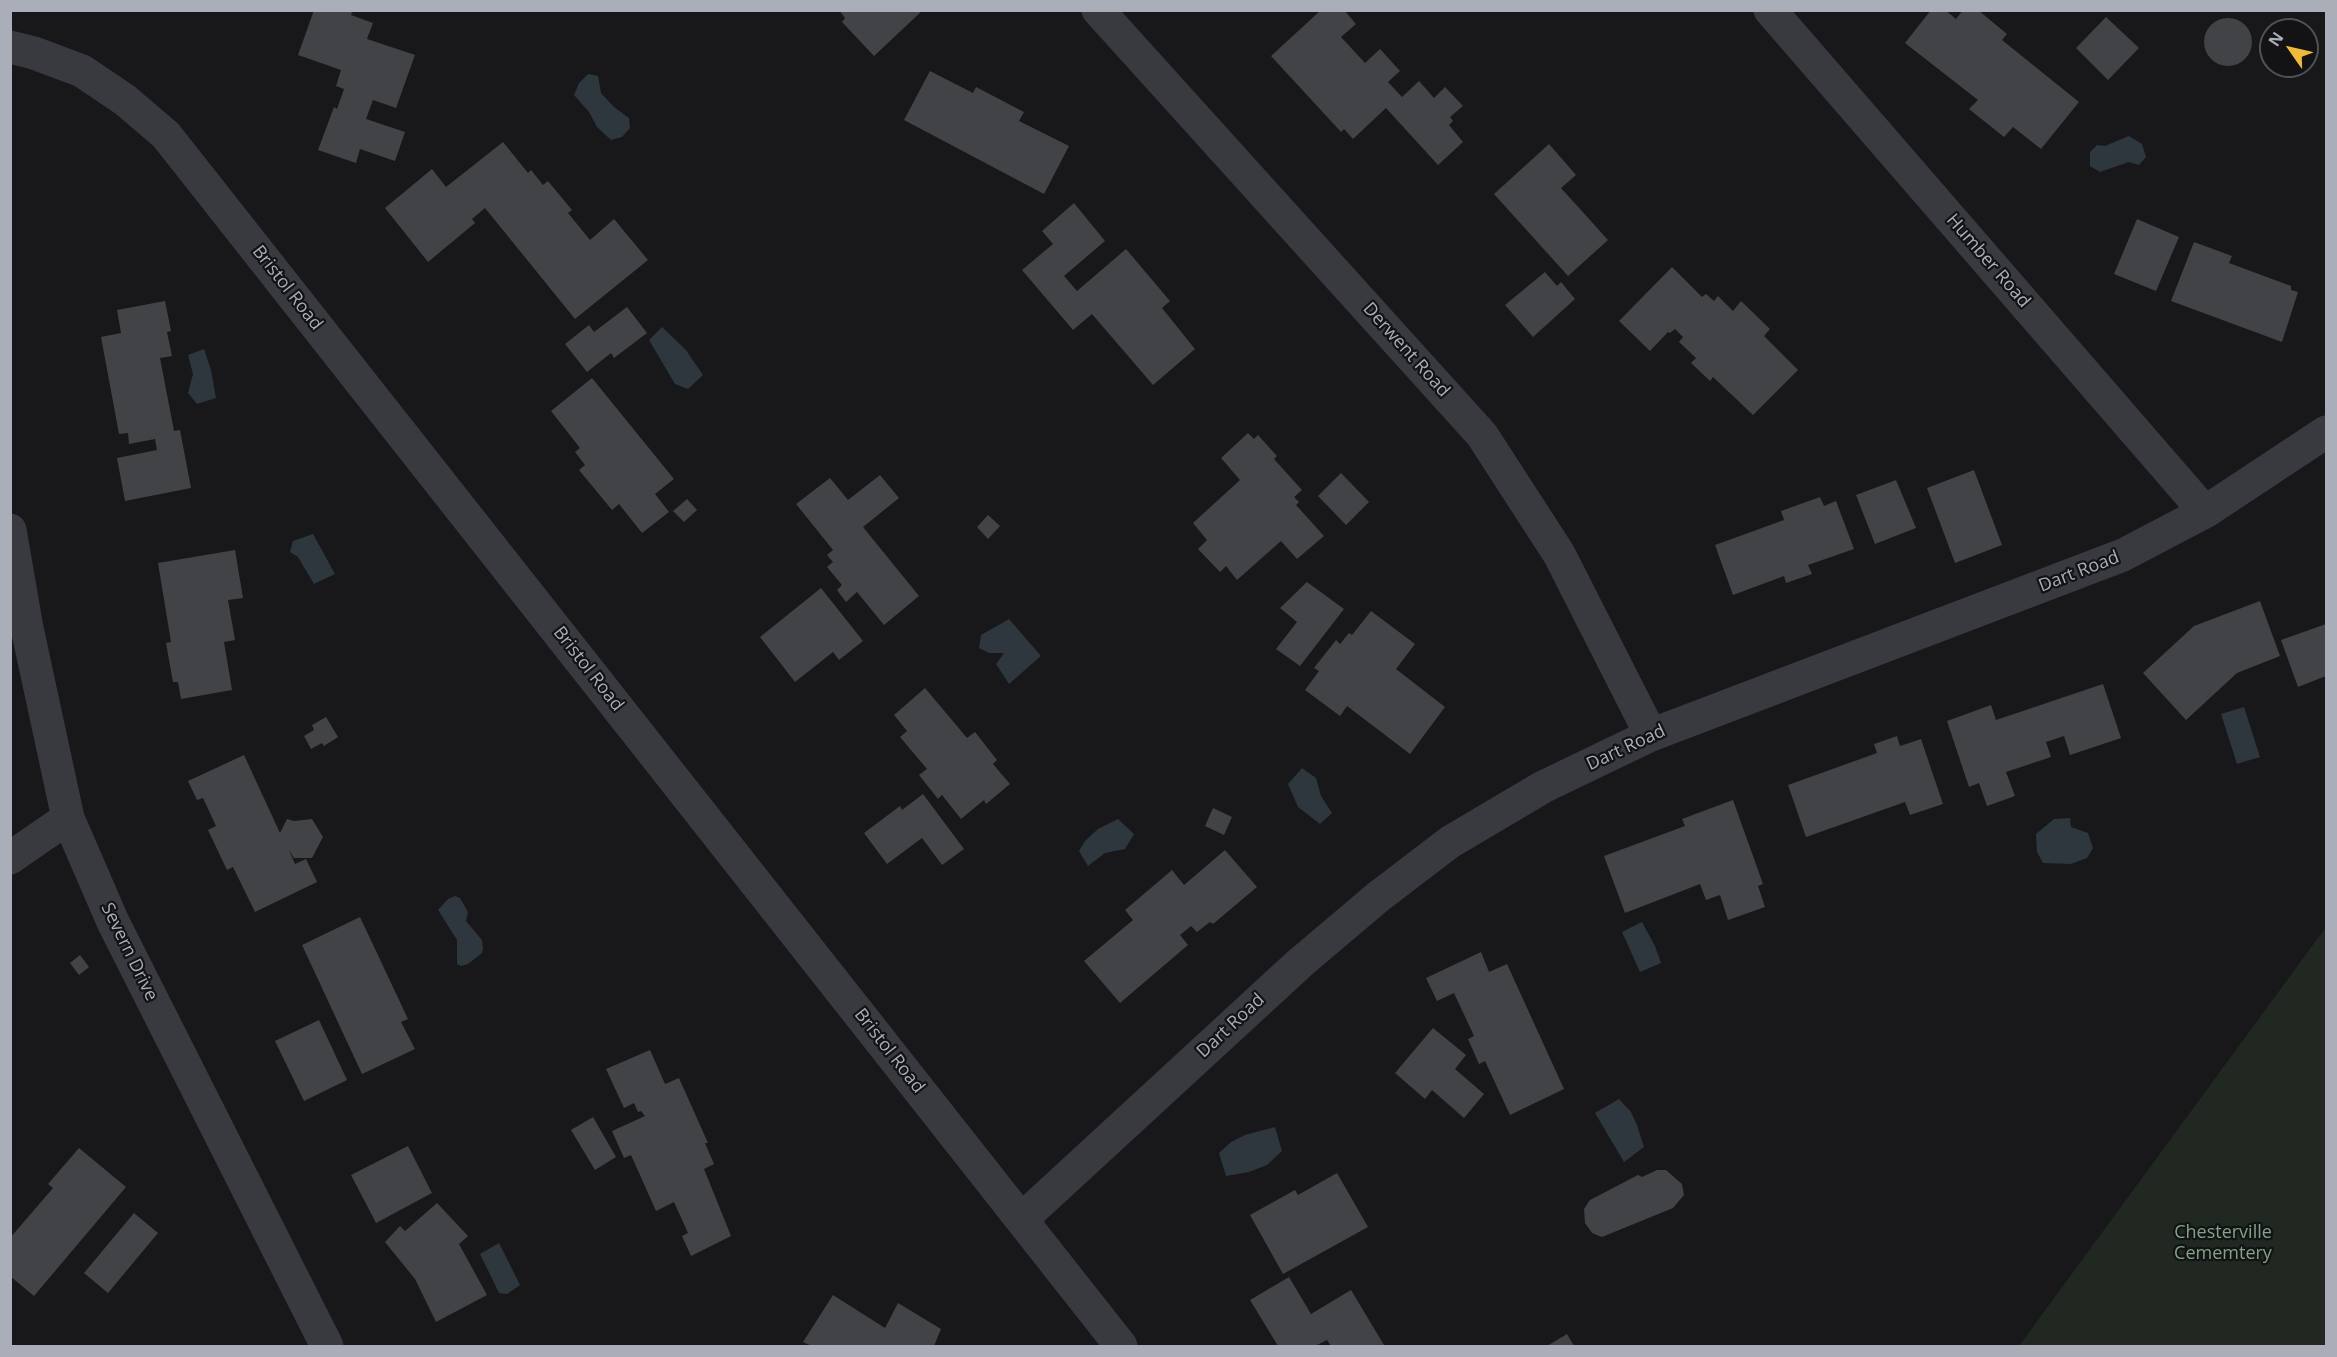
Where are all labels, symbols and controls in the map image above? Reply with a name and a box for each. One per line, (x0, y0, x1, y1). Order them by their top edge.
north arrow (2259, 18, 2319, 78)
text: N (2263, 28, 2288, 51)
street label: Humber Road (1941, 210, 2035, 312)
street label: Bristol Road (247, 241, 327, 335)
street label: Derwent Road (1358, 298, 1454, 402)
street label: Dart Road (2036, 547, 2122, 597)
street label: Bristol Road (548, 622, 628, 716)
street label: Dart Road (1583, 720, 1669, 776)
street label: Severn Drive (96, 900, 162, 1004)
street label: Dart Road (1193, 989, 1269, 1063)
street label: Bristol Road (849, 1004, 929, 1098)
park label: Chesterville Cememtery (2174, 1222, 2272, 1264)

